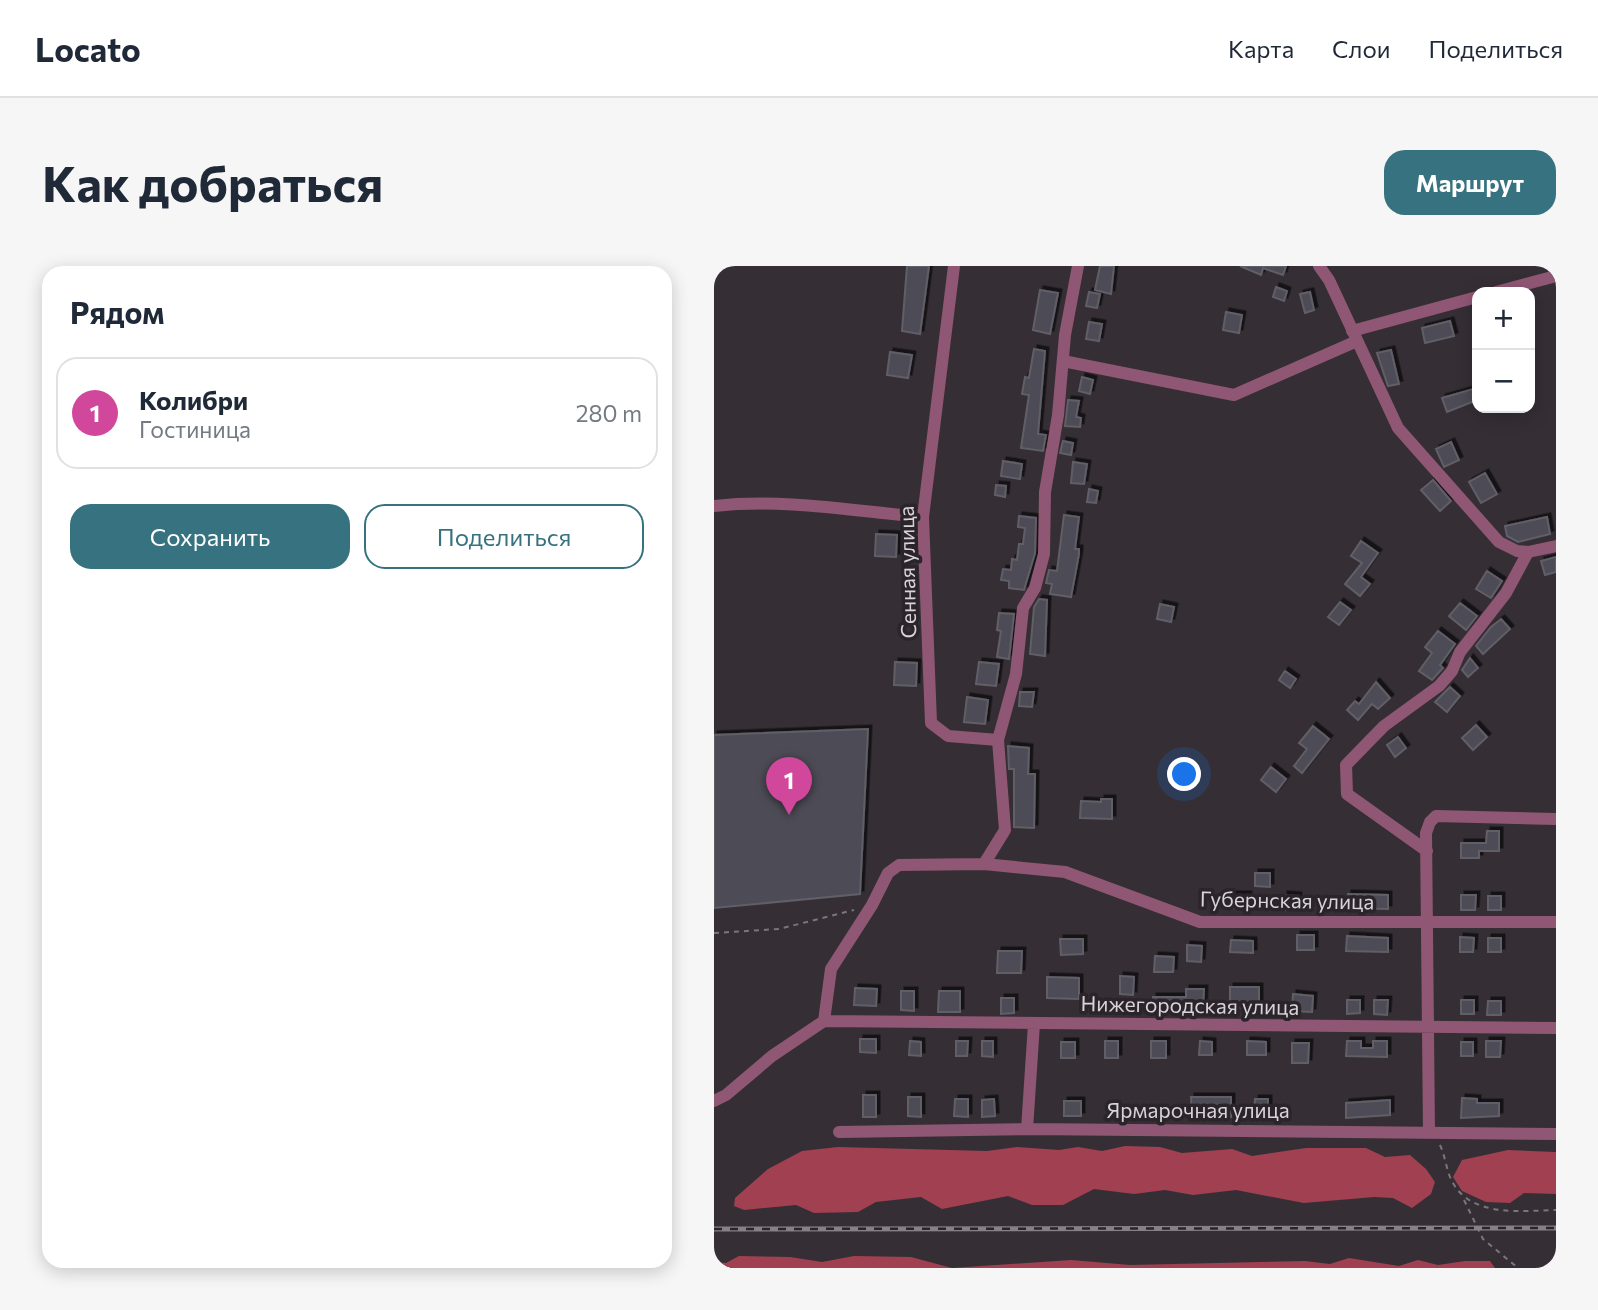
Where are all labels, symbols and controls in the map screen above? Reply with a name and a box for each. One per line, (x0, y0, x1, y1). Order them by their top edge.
text: Locato (35, 28, 141, 69)
text: Карта (1228, 34, 1294, 63)
text: Слои (1332, 34, 1390, 63)
text: Поделиться (1428, 34, 1563, 63)
button: Маршрут (1384, 150, 1556, 215)
text: Как добраться (42, 152, 383, 212)
map controls (1472, 287, 1535, 413)
button: + (1472, 287, 1535, 350)
text: Рядом (70, 293, 164, 330)
button: − (1472, 350, 1535, 413)
text: Колибри (139, 384, 248, 415)
text: 1 (90, 399, 100, 427)
text: 280 m (576, 399, 642, 427)
text: Гостиница (139, 415, 251, 443)
button: Сохранить (70, 504, 350, 569)
button: Поделиться (364, 504, 644, 569)
street label: Сенная улица (893, 505, 920, 639)
pin: 1 (766, 757, 812, 815)
your location (1167, 757, 1201, 791)
street label: Губернская улица (1200, 885, 1374, 914)
street label: Нижегородская улица (1081, 990, 1300, 1019)
street label: Ярмарочная улица (1106, 1097, 1290, 1122)

